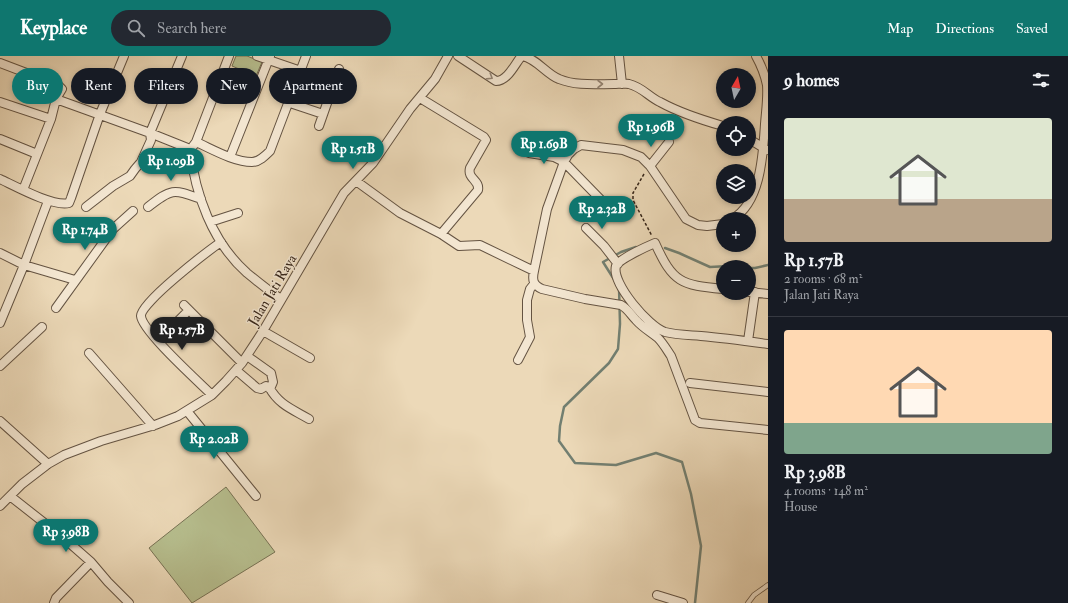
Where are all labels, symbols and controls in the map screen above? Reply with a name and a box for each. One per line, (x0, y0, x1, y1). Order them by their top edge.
search box (111, 10, 391, 46)
text: Keyplace (20, 16, 87, 40)
icon: search (125, 17, 147, 39)
text: Search here (157, 19, 226, 38)
text: Map (887, 20, 913, 37)
text: Directions (935, 20, 994, 37)
text: Saved (1016, 20, 1048, 37)
chip: Buy (12, 68, 63, 104)
chip: Rent (71, 68, 126, 104)
chip: Filters (134, 68, 198, 104)
chip: New (206, 68, 261, 104)
chip: Apartment (269, 68, 357, 104)
north arrow (716, 68, 756, 108)
map controls (716, 68, 756, 300)
icon: filters (1030, 69, 1052, 91)
text: 9 homes (784, 70, 839, 91)
one-way arrow (486, 73, 493, 80)
one-way arrow (597, 80, 603, 88)
pin: Rp 1.96B (610, 114, 692, 148)
button: locate (716, 116, 756, 156)
text: Rp 1.96B (627, 119, 675, 135)
pin: Rp 1.69B (503, 131, 585, 165)
pin: Rp 1.51B (312, 136, 394, 170)
text: Rp 1.69B (520, 136, 568, 152)
text: Rp 1.51B (331, 141, 375, 157)
icon: home (882, 144, 954, 216)
pin: Rp 1.09B (130, 148, 212, 182)
text: Rp 1.09B (147, 153, 195, 169)
button: layers (716, 164, 756, 204)
pin: Rp 2.32B (561, 196, 643, 230)
text: Rp 2.32B (578, 201, 626, 217)
button: + (716, 212, 756, 252)
pin: Rp 1.74B (44, 217, 126, 251)
text: Rp 1.74B (62, 222, 108, 238)
text: Rp 1.57B (784, 250, 844, 271)
street label: Jalan Jati Raya (244, 251, 301, 331)
button: − (716, 260, 756, 300)
text: 2 rooms · 68 m² (784, 271, 862, 287)
text: Jalan Jati Raya (784, 287, 859, 303)
pin: Rp 1.57B (141, 317, 223, 351)
text: Rp 1.57B (159, 322, 205, 338)
icon: home (882, 356, 954, 428)
pin: Rp 2.02B (173, 426, 255, 460)
text: Rp 2.02B (189, 431, 239, 447)
text: Rp 3.98B (784, 462, 846, 483)
text: 4 rooms · 148 m² (784, 483, 868, 499)
text: House (784, 499, 817, 515)
pin: Rp 3.98B (25, 519, 107, 553)
text: Rp 3.98B (42, 524, 90, 540)

